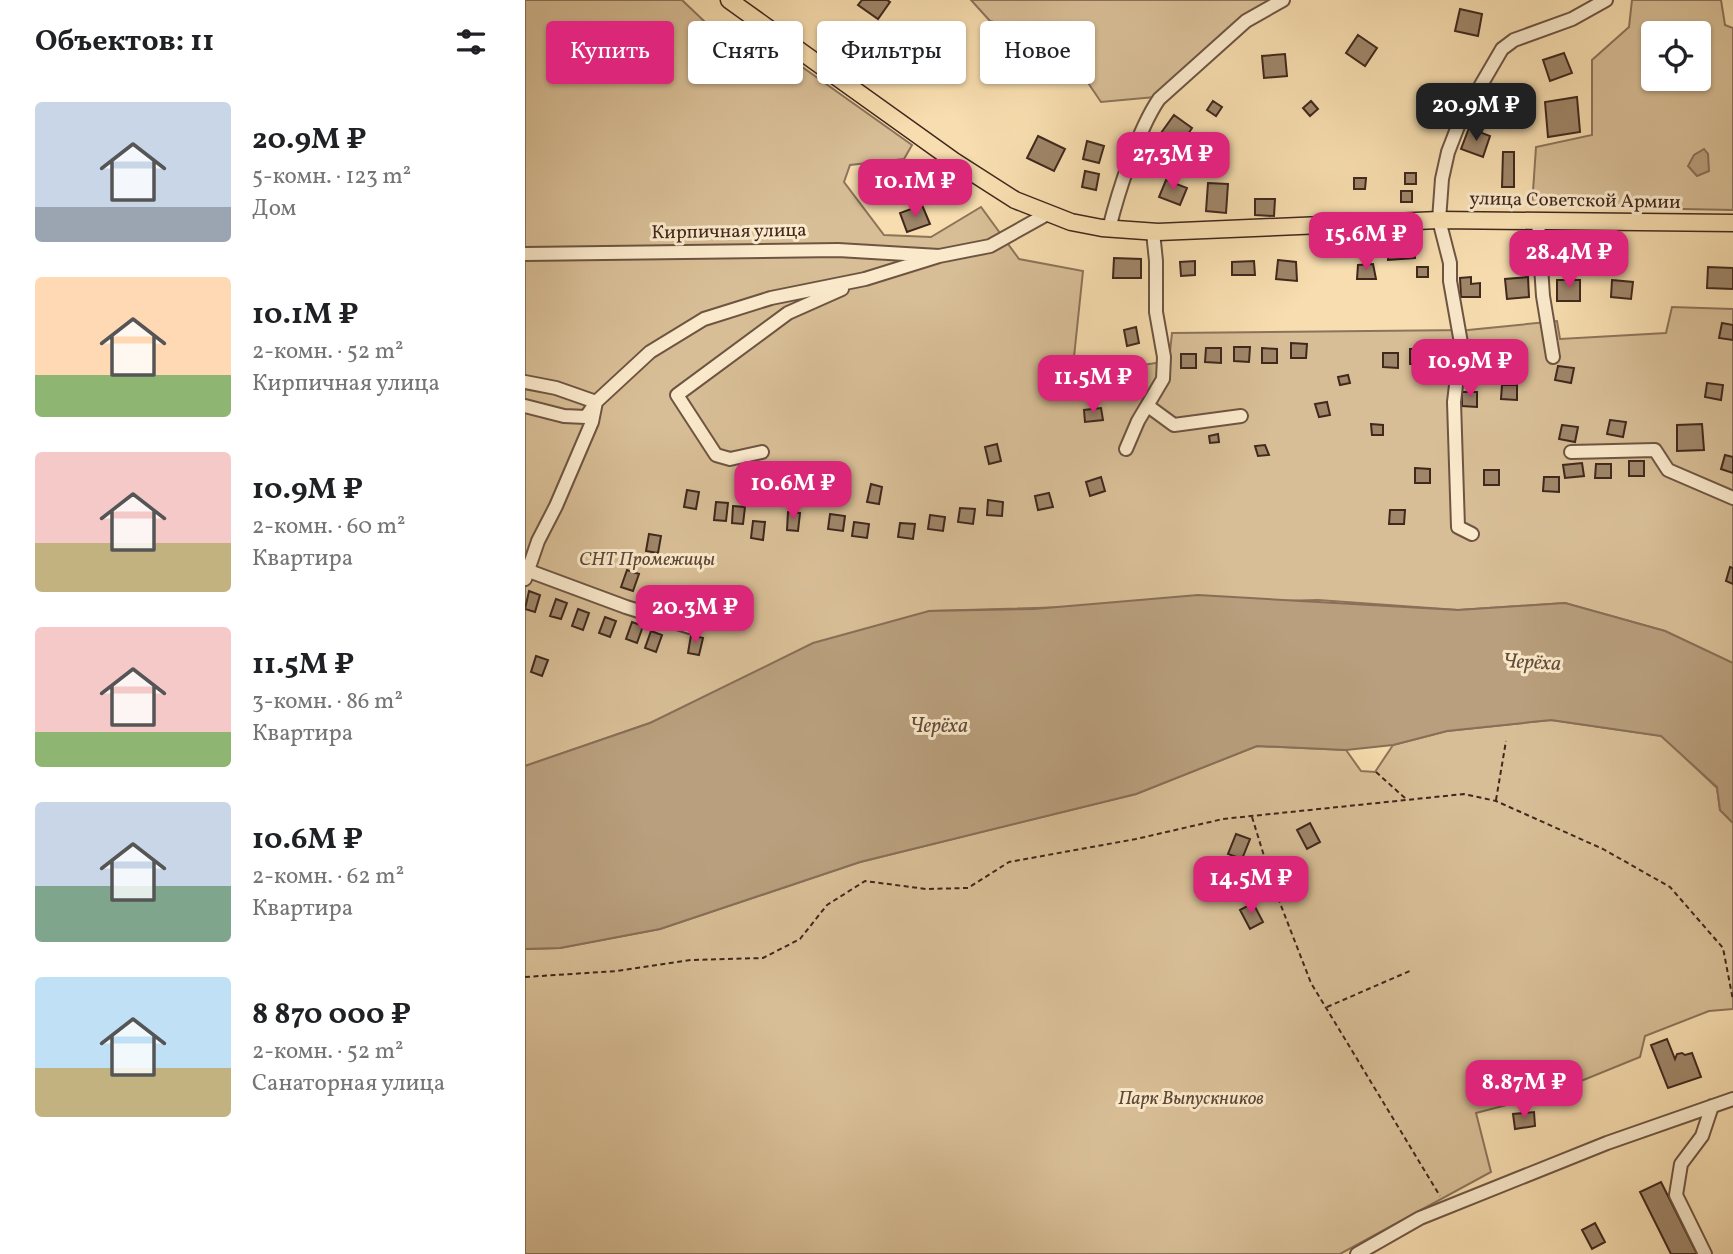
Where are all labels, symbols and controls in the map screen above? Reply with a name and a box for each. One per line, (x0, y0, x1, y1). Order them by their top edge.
text: Объектов: 11 (35, 21, 214, 63)
chip: Купить (546, 21, 674, 84)
chip: Снять (688, 21, 803, 84)
chip: Фильтры (817, 21, 966, 84)
chip: Новое (980, 21, 1095, 84)
map controls (1641, 21, 1711, 91)
button: locate (1641, 21, 1711, 91)
icon: filters (452, 23, 490, 61)
pin: 20.9M ₽ (1411, 83, 1541, 143)
text: 20.9M ₽ (1432, 90, 1520, 122)
text: 20.9M ₽ (252, 119, 367, 161)
icon: home (91, 130, 175, 214)
pin: 27.3M ₽ (1108, 132, 1238, 192)
text: 27.3M ₽ (1133, 139, 1213, 171)
pin: 10.1M ₽ (850, 160, 980, 219)
text: 5-комн. · 123 m² (252, 161, 411, 193)
text: 10.1M ₽ (874, 166, 956, 198)
street label: улица Советской Армии (1469, 186, 1681, 216)
text: Дом (252, 193, 296, 225)
pin: 15.6M ₽ (1301, 212, 1431, 272)
street label: Кирпичная улица (651, 218, 807, 246)
text: 15.6M ₽ (1325, 219, 1407, 251)
pin: 28.4M ₽ (1504, 230, 1634, 290)
text: 28.4M ₽ (1525, 237, 1613, 269)
text: 10.1M ₽ (252, 294, 359, 336)
icon: home (91, 305, 175, 389)
text: 2-комн. · 52 m² (252, 336, 404, 368)
pin: 10.9M ₽ (1405, 340, 1535, 399)
text: 10.9M ₽ (1427, 346, 1513, 378)
pin: 11.5M ₽ (1028, 356, 1158, 415)
text: 11.5M ₽ (1054, 362, 1132, 394)
text: Кирпичная улица (252, 368, 440, 400)
pin: 10.6M ₽ (728, 462, 858, 521)
text: 10.6M ₽ (750, 468, 836, 500)
text: 10.9M ₽ (252, 469, 363, 511)
icon: home (91, 480, 175, 564)
text: 2-комн. · 60 m² (252, 511, 406, 543)
text: Квартира (252, 543, 353, 575)
park label: СНТ Промежицы (579, 547, 715, 573)
pin: 20.3M ₽ (630, 586, 760, 645)
text: 20.3M ₽ (652, 592, 738, 624)
text: 11.5M ₽ (252, 644, 354, 686)
water label: Черёха (1502, 647, 1562, 679)
icon: home (91, 655, 175, 739)
text: 3-комн. · 86 m² (252, 686, 403, 718)
water label: Черёха (910, 712, 968, 741)
text: Квартира (252, 718, 353, 750)
text: 10.6M ₽ (252, 819, 363, 861)
icon: home (91, 830, 175, 914)
pin: 14.5M ₽ (1186, 856, 1316, 916)
text: 2-комн. · 62 m² (252, 861, 404, 893)
text: 14.5M ₽ (1209, 863, 1293, 895)
text: Квартира (252, 893, 353, 925)
text: 8 870 000 ₽ (252, 994, 411, 1036)
icon: home (91, 1005, 175, 1089)
text: 2-комн. · 52 m² (252, 1036, 404, 1068)
pin: 8.87M ₽ (1459, 1060, 1589, 1120)
text: 8.87M ₽ (1482, 1067, 1566, 1099)
text: Санаторная улица (252, 1068, 445, 1100)
park label: Парк Выпускников (1118, 1086, 1264, 1112)

